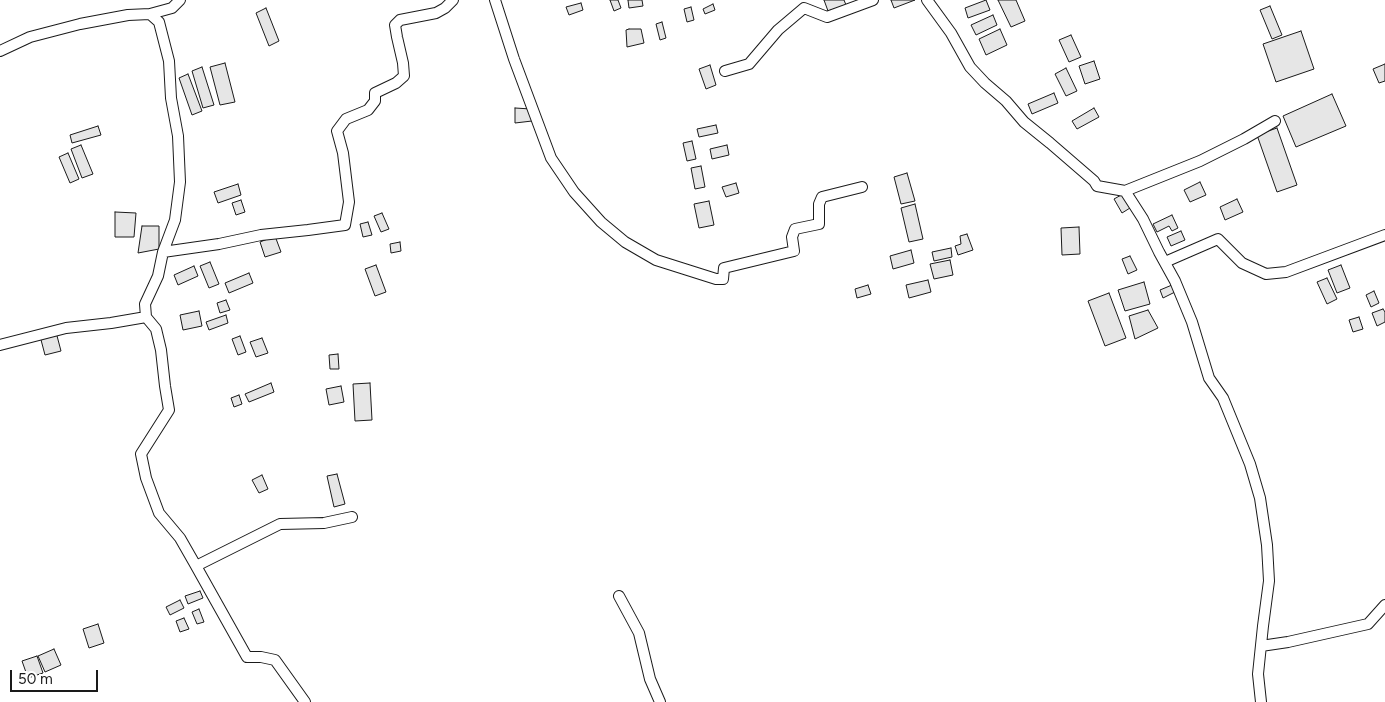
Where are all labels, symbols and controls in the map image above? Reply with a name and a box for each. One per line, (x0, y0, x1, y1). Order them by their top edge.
scale bar (12, 660, 100, 692)
text: 50 m (18, 670, 53, 688)

